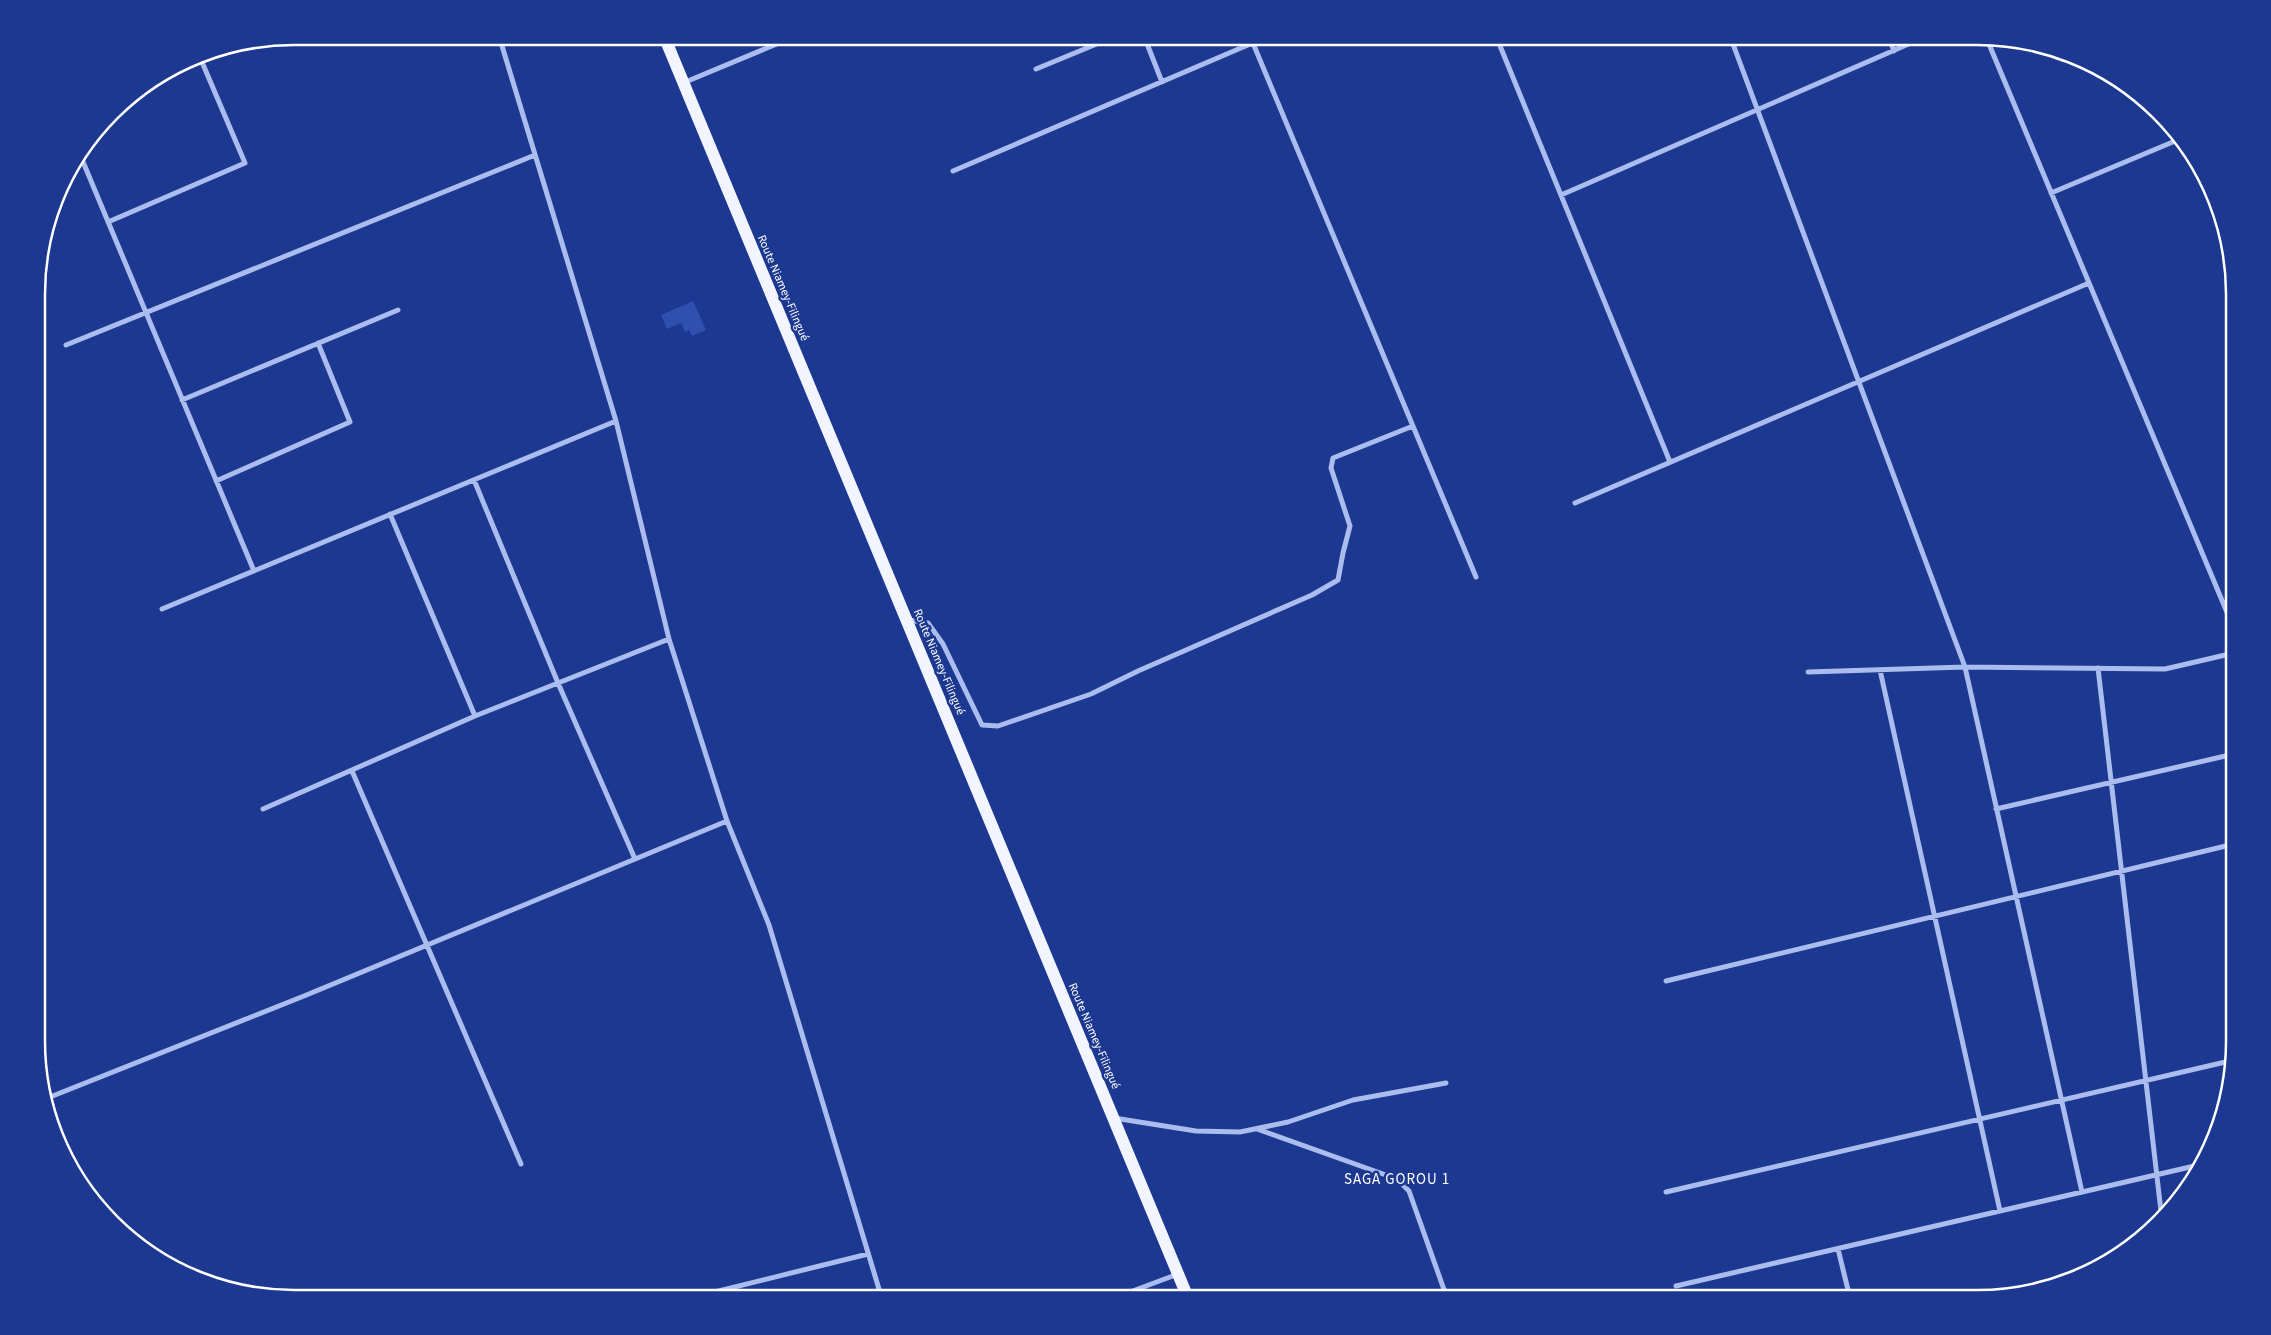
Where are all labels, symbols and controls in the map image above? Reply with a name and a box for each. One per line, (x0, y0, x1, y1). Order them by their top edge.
street label: Route Niamey-Filingué (753, 232, 813, 344)
street label: Route Niamey-Filingué (909, 606, 969, 718)
street label: Route Niamey-Filingué (1064, 980, 1124, 1092)
district label: SAGA GOROU 1 (1344, 1169, 1450, 1190)

